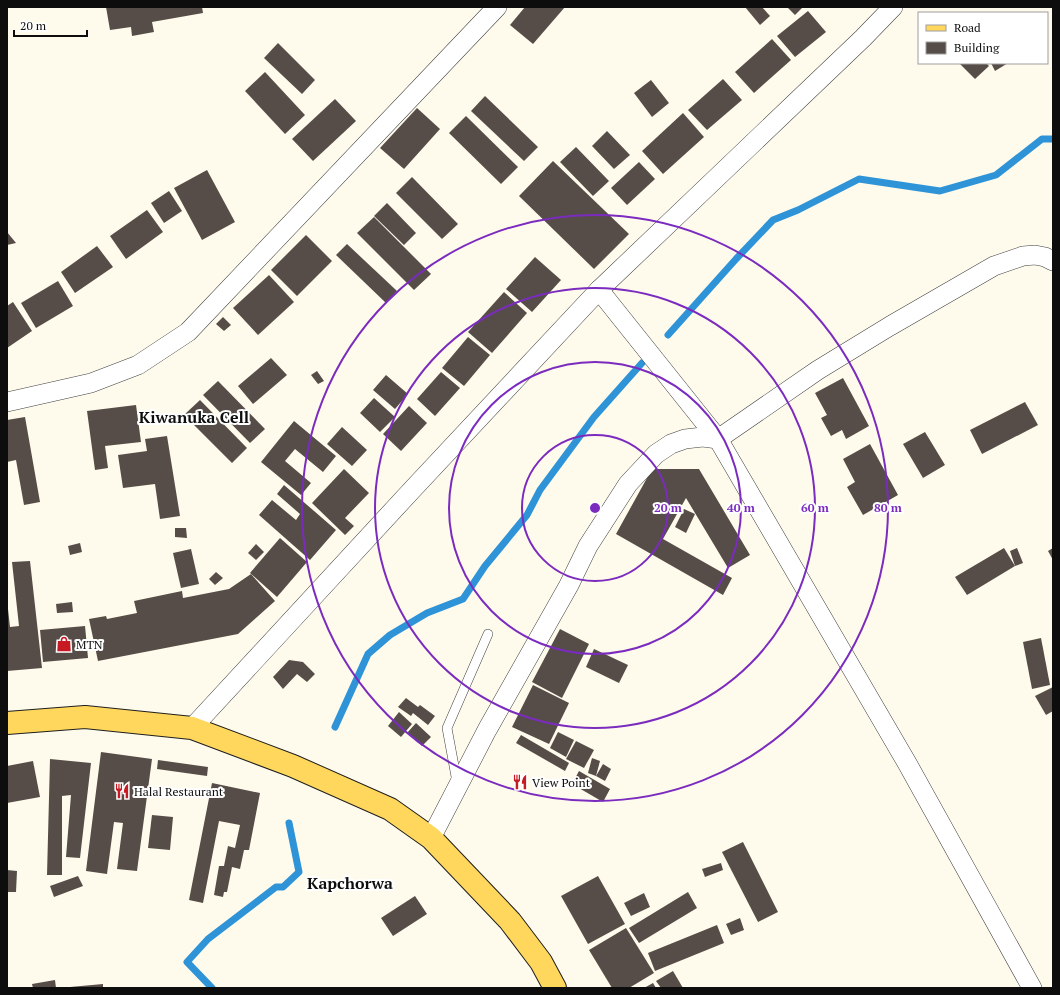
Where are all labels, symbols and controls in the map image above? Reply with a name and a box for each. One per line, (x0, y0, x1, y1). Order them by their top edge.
scale bar (14, 12, 87, 38)
legend (918, 12, 1048, 64)
text: 20 m (20, 18, 47, 33)
text: Road (954, 20, 981, 35)
text: Building (954, 40, 1000, 55)
district label: Kiwanuka Cell (139, 406, 249, 428)
text: 20 m (654, 500, 682, 515)
text: 40 m (727, 500, 755, 515)
text: 60 m (801, 500, 829, 515)
text: 80 m (874, 500, 902, 515)
centre of rings (588, 501, 602, 515)
shop icon: MTN (55, 635, 73, 653)
place label: MTN (76, 637, 103, 652)
restaurant icon: View Point (511, 773, 529, 791)
place label: View Point (532, 775, 591, 790)
restaurant icon: Halal Restaurant (113, 782, 131, 800)
place label: Halal Restaurant (134, 784, 224, 799)
district label: Kapchorwa (307, 872, 393, 894)

